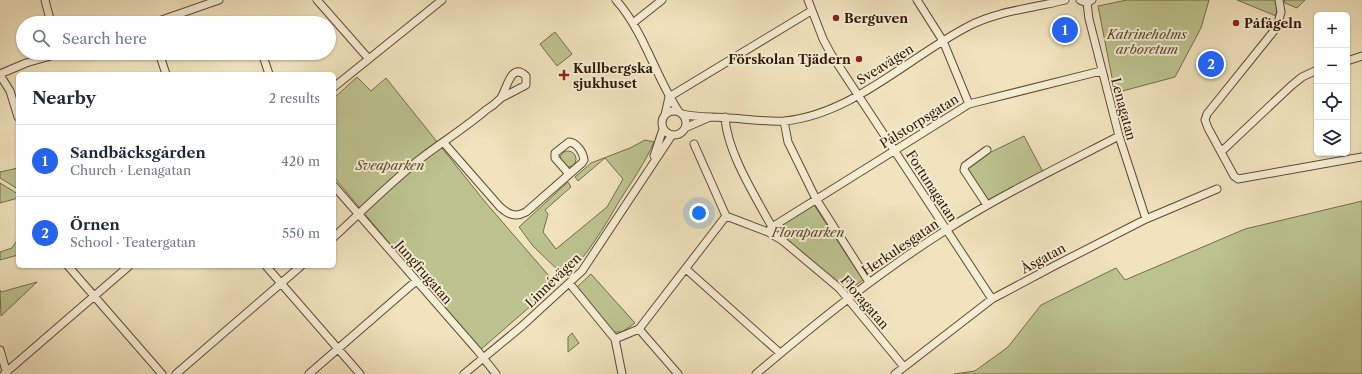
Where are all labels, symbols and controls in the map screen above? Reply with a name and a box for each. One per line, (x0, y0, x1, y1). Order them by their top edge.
place label: Berguven (844, 10, 908, 26)
map controls (1314, 12, 1350, 156)
button: + (1314, 12, 1350, 48)
marker: Berguven (831, 13, 841, 23)
pin: 1 (1052, 15, 1078, 45)
place label: Påfågeln (1244, 15, 1302, 31)
search box (16, 16, 336, 60)
marker: Påfågeln (1231, 18, 1241, 28)
park label: Katrineholms arboretum (1106, 26, 1187, 57)
icon: search (30, 27, 52, 49)
text: Search here (62, 29, 147, 48)
street label: Sveavägen (854, 40, 916, 88)
button: − (1314, 48, 1350, 84)
pin: 2 (1198, 49, 1224, 79)
place label: Förskolan Tjädern (728, 51, 851, 67)
marker: Förskolan Tjädern (854, 54, 864, 64)
place label: Kullbergska sjukhuset (573, 60, 653, 91)
marker: Kullbergska sjukhuset (558, 69, 570, 81)
street label: Lenagatan (1108, 76, 1140, 142)
button: locate (1314, 84, 1350, 120)
text: Nearby (32, 88, 96, 108)
text: 2 results (269, 90, 320, 106)
street label: Pålstorpsgatan (877, 90, 961, 152)
button: layers (1314, 120, 1350, 156)
text: Sandbäcksgården (70, 143, 206, 162)
street label: Fortunagatan (903, 147, 961, 225)
text: 1 (42, 153, 48, 169)
text: 420 m (281, 153, 320, 169)
park label: Sveaparken (355, 157, 424, 173)
text: Church · Lenagatan (70, 162, 191, 178)
your location (689, 203, 709, 223)
text: Örnen (70, 215, 120, 234)
street label: Herkulesgatan (859, 215, 941, 279)
park label: Floraparken (771, 224, 844, 240)
text: 2 (41, 225, 49, 241)
text: 550 m (282, 225, 320, 241)
text: School · Teatergatan (70, 234, 196, 250)
street label: Jungfrugatan (391, 235, 456, 307)
street label: Åsgatan (1017, 240, 1068, 277)
street label: Linnévägen (522, 249, 584, 311)
street label: Floragatan (837, 272, 893, 332)

